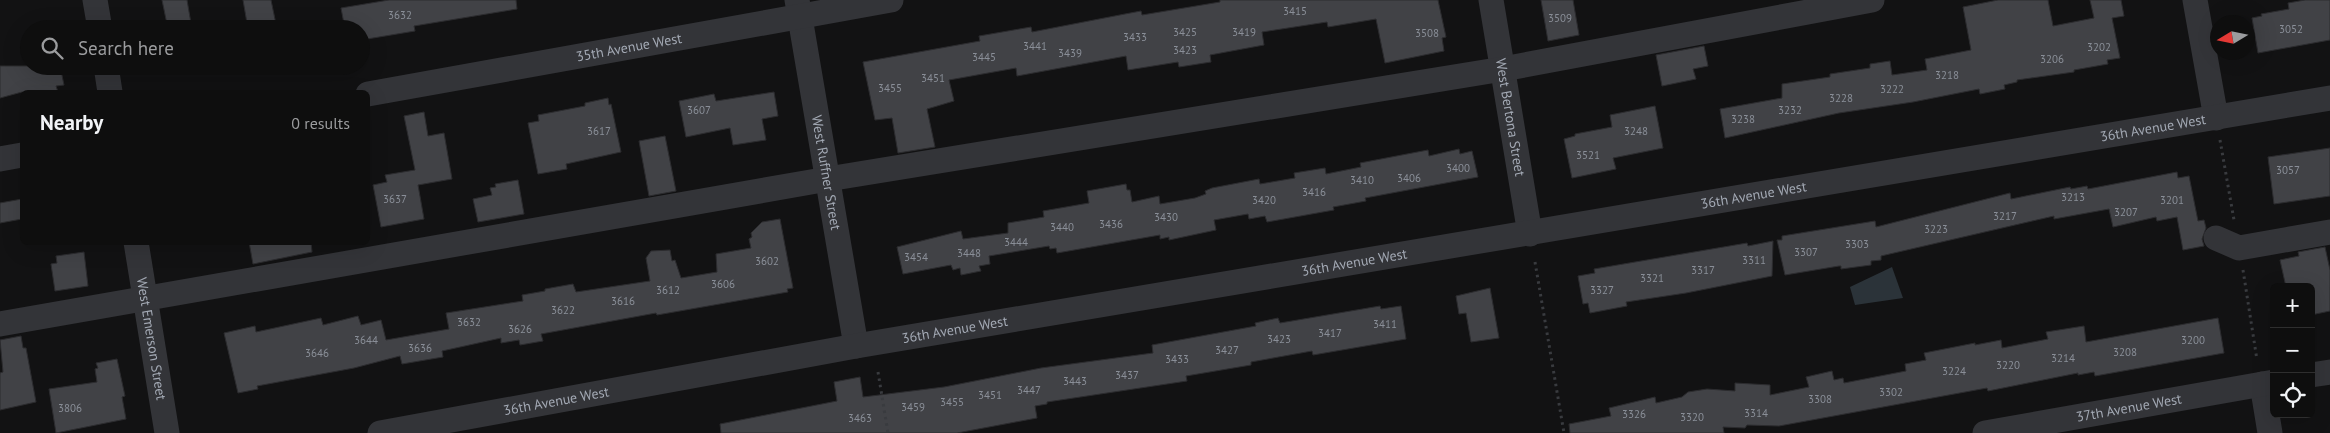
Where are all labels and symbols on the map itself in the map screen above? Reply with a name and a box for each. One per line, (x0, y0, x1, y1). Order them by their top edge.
house number: 3415 (1283, 4, 1307, 18)
house number: 3632 (388, 8, 412, 22)
house number: 3509 (1548, 11, 1572, 25)
north arrow (2210, 15, 2255, 60)
house number: 3052 (2279, 22, 2303, 36)
house number: 3425 (1173, 25, 1197, 39)
house number: 3419 (1232, 25, 1256, 39)
house number: 3508 (1415, 26, 1439, 40)
street label: 35th Avenue West (575, 29, 683, 65)
house number: 3433 (1123, 30, 1147, 44)
house number: 3441 (1023, 39, 1047, 53)
house number: 3202 (2087, 40, 2111, 54)
house number: 3423 (1173, 43, 1197, 57)
house number: 3439 (1058, 46, 1082, 60)
house number: 3445 (972, 50, 996, 64)
house number: 3206 (2040, 52, 2064, 66)
street label: West Bertona Street (1492, 57, 1529, 178)
house number: 3218 (1935, 68, 1959, 82)
house number: 3451 (921, 71, 945, 85)
house number: 3455 (878, 81, 902, 95)
house number: 3222 (1880, 82, 1904, 96)
house number: 3228 (1829, 91, 1853, 105)
house number: 3607 (687, 103, 711, 117)
house number: 3232 (1778, 103, 1802, 117)
street label: 36th Avenue West (2099, 110, 2207, 146)
house number: 3238 (1731, 112, 1755, 126)
street label: West Ruffner Street (808, 114, 845, 232)
house number: 3617 (587, 124, 611, 138)
house number: 3248 (1624, 124, 1648, 138)
house number: 3521 (1576, 148, 1600, 162)
house number: 3400 (1446, 161, 1470, 175)
house number: 3057 (2276, 163, 2300, 177)
house number: 3406 (1397, 171, 1421, 185)
house number: 3410 (1350, 173, 1374, 187)
street label: 36th Avenue West (1699, 177, 1808, 213)
house number: 3416 (1302, 185, 1326, 199)
house number: 3213 (2061, 190, 2085, 204)
house number: 3637 (383, 192, 407, 206)
house number: 3420 (1252, 193, 1276, 207)
house number: 3201 (2160, 193, 2184, 207)
house number: 3207 (2114, 205, 2138, 219)
house number: 3217 (1993, 209, 2017, 223)
house number: 3430 (1154, 210, 1178, 224)
house number: 3436 (1099, 217, 1123, 231)
house number: 3440 (1050, 220, 1074, 234)
house number: 3223 (1924, 222, 1948, 236)
house number: 3444 (1004, 235, 1028, 249)
house number: 3303 (1845, 237, 1869, 251)
street label: 36th Avenue West (1300, 244, 1409, 280)
house number: 3307 (1794, 245, 1818, 259)
house number: 3448 (957, 246, 981, 260)
house number: 3454 (904, 250, 928, 264)
house number: 3311 (1742, 253, 1766, 267)
house number: 3602 (755, 254, 779, 268)
house number: 3317 (1691, 263, 1715, 277)
house number: 3321 (1640, 271, 1664, 285)
street label: West Emerson Street (133, 276, 171, 402)
house number: 3606 (711, 277, 735, 291)
house number: 3612 (656, 283, 680, 297)
house number: 3327 (1590, 283, 1614, 297)
house number: 3616 (611, 294, 635, 308)
house number: 3622 (551, 303, 575, 317)
street label: 36th Avenue West (900, 312, 1009, 347)
house number: 3632 (457, 315, 481, 329)
house number: 3411 (1373, 317, 1397, 331)
house number: 3626 (508, 322, 532, 336)
house number: 3417 (1318, 326, 1342, 340)
house number: 3423 (1267, 332, 1291, 346)
house number: 3644 (354, 333, 378, 347)
house number: 3200 (2181, 333, 2205, 347)
house number: 3636 (408, 341, 432, 355)
house number: 3427 (1215, 343, 1239, 357)
house number: 3208 (2113, 345, 2137, 359)
house number: 3646 (305, 346, 329, 360)
house number: 3214 (2051, 351, 2075, 365)
house number: 3433 (1165, 352, 1189, 366)
house number: 3220 (1996, 358, 2020, 372)
house number: 3224 (1942, 364, 1966, 378)
house number: 3437 (1115, 368, 1139, 382)
house number: 3443 (1063, 374, 1087, 388)
street label: 36th Avenue West (502, 382, 611, 419)
house number: 3447 (1017, 383, 1041, 397)
house number: 3302 (1879, 385, 1903, 399)
house number: 3451 (978, 388, 1002, 402)
street label: 37th Avenue West (2075, 389, 2183, 426)
house number: 3308 (1808, 392, 1832, 406)
house number: 3455 (940, 395, 964, 409)
house number: 3459 (901, 400, 925, 414)
house number: 3806 (58, 401, 82, 415)
house number: 3314 (1744, 406, 1768, 420)
house number: 3326 (1622, 407, 1646, 421)
house number: 3320 (1680, 410, 1704, 424)
house number: 3463 (848, 411, 872, 425)

